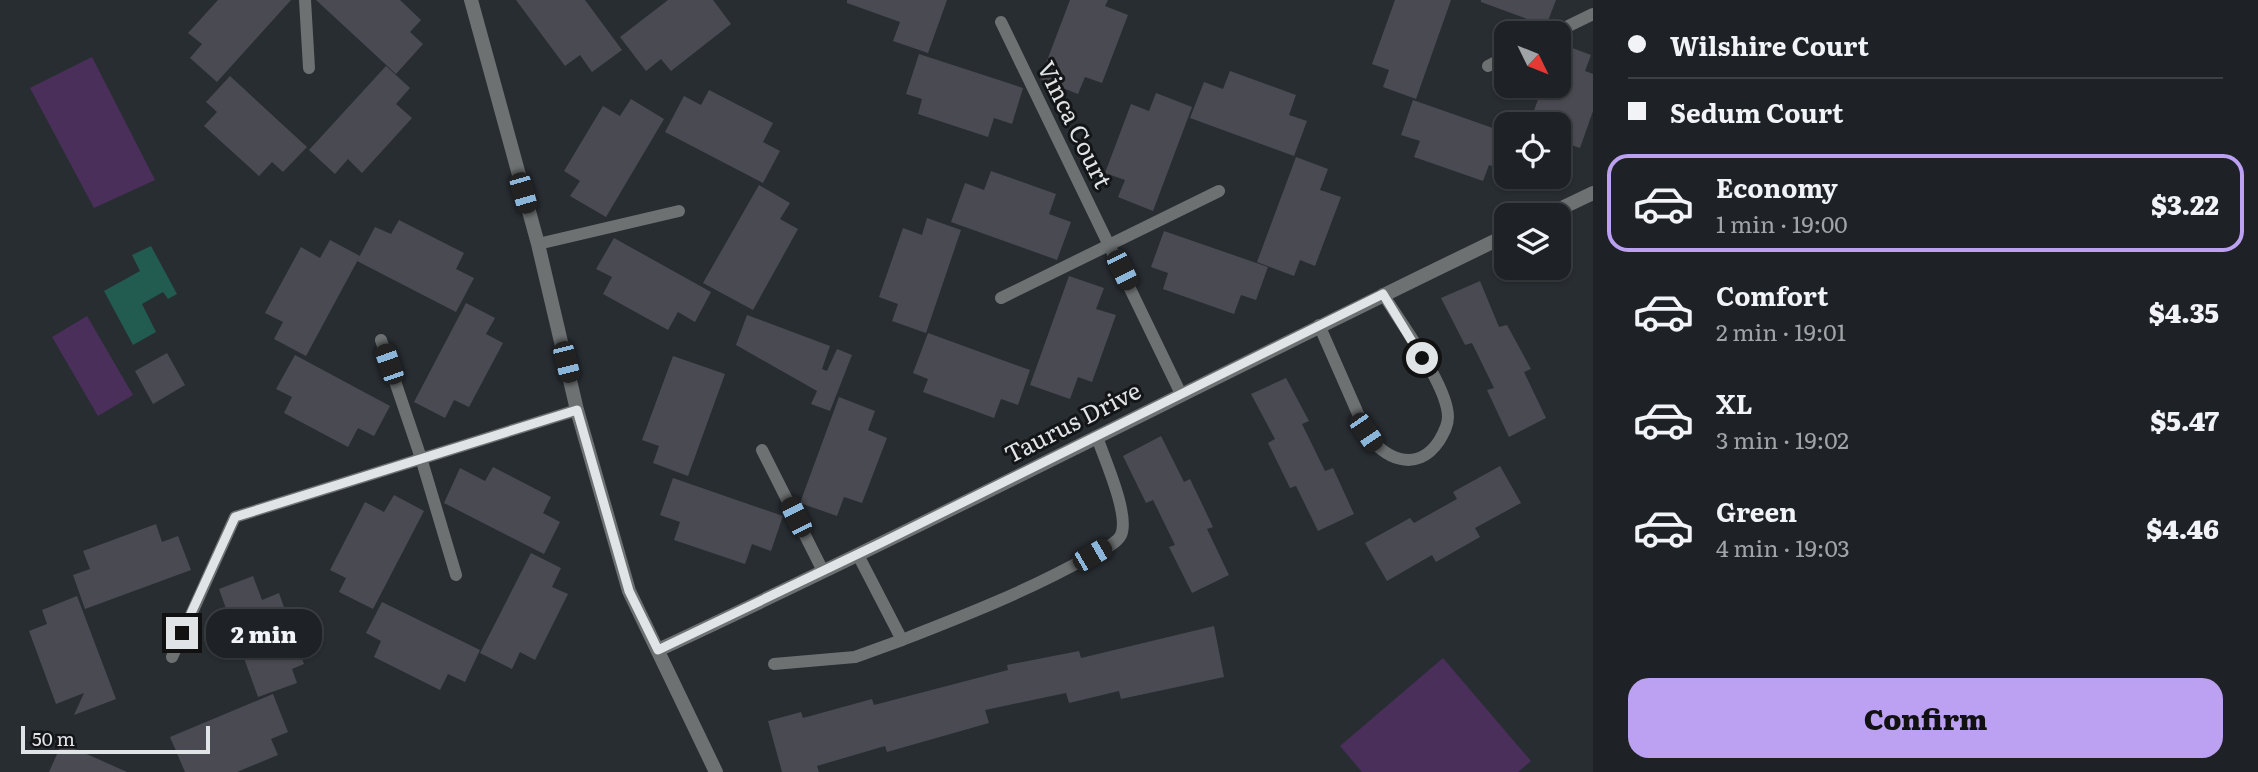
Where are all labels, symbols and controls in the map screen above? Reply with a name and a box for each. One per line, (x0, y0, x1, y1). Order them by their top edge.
north arrow (1494, 21, 1572, 98)
map controls (1494, 21, 1571, 280)
text: Wilshire Court (1670, 25, 1869, 64)
street label: Vinca Court (1030, 54, 1122, 194)
text: Sedum Court (1670, 92, 1843, 131)
button: locate (1494, 112, 1571, 189)
text: Economy (1716, 167, 1838, 206)
car (508, 170, 539, 216)
icon: car (1632, 172, 1695, 235)
text: $3.22 (2151, 184, 2219, 223)
button: layers (1494, 203, 1571, 280)
text: 1 min · 19:00 (1716, 206, 1848, 240)
car (1104, 247, 1141, 293)
text: Comfort (1716, 275, 1828, 314)
icon: car (1632, 280, 1695, 343)
text: $4.35 (2149, 292, 2219, 331)
text: 2 min · 19:01 (1716, 314, 1846, 348)
car (551, 339, 582, 385)
car (373, 341, 406, 387)
route start (1406, 342, 1438, 374)
street label: Taurus Drive (998, 371, 1146, 470)
text: XL (1716, 383, 1753, 422)
icon: car (1632, 388, 1695, 451)
text: $5.47 (2150, 400, 2219, 439)
car (1346, 409, 1387, 455)
text: 3 min · 19:02 (1716, 422, 1849, 456)
text: Green (1716, 491, 1797, 530)
car (778, 494, 815, 540)
icon: car (1632, 496, 1695, 559)
text: $4.46 (2146, 508, 2219, 547)
text: 4 min · 19:03 (1716, 530, 1850, 564)
car (1069, 535, 1116, 575)
callout: 2 min (206, 608, 322, 658)
text: 2 min (231, 616, 297, 650)
route end (166, 617, 198, 649)
button: Confirm (1628, 678, 2223, 758)
scale bar (21, 723, 210, 755)
text: 50 m (32, 724, 75, 752)

